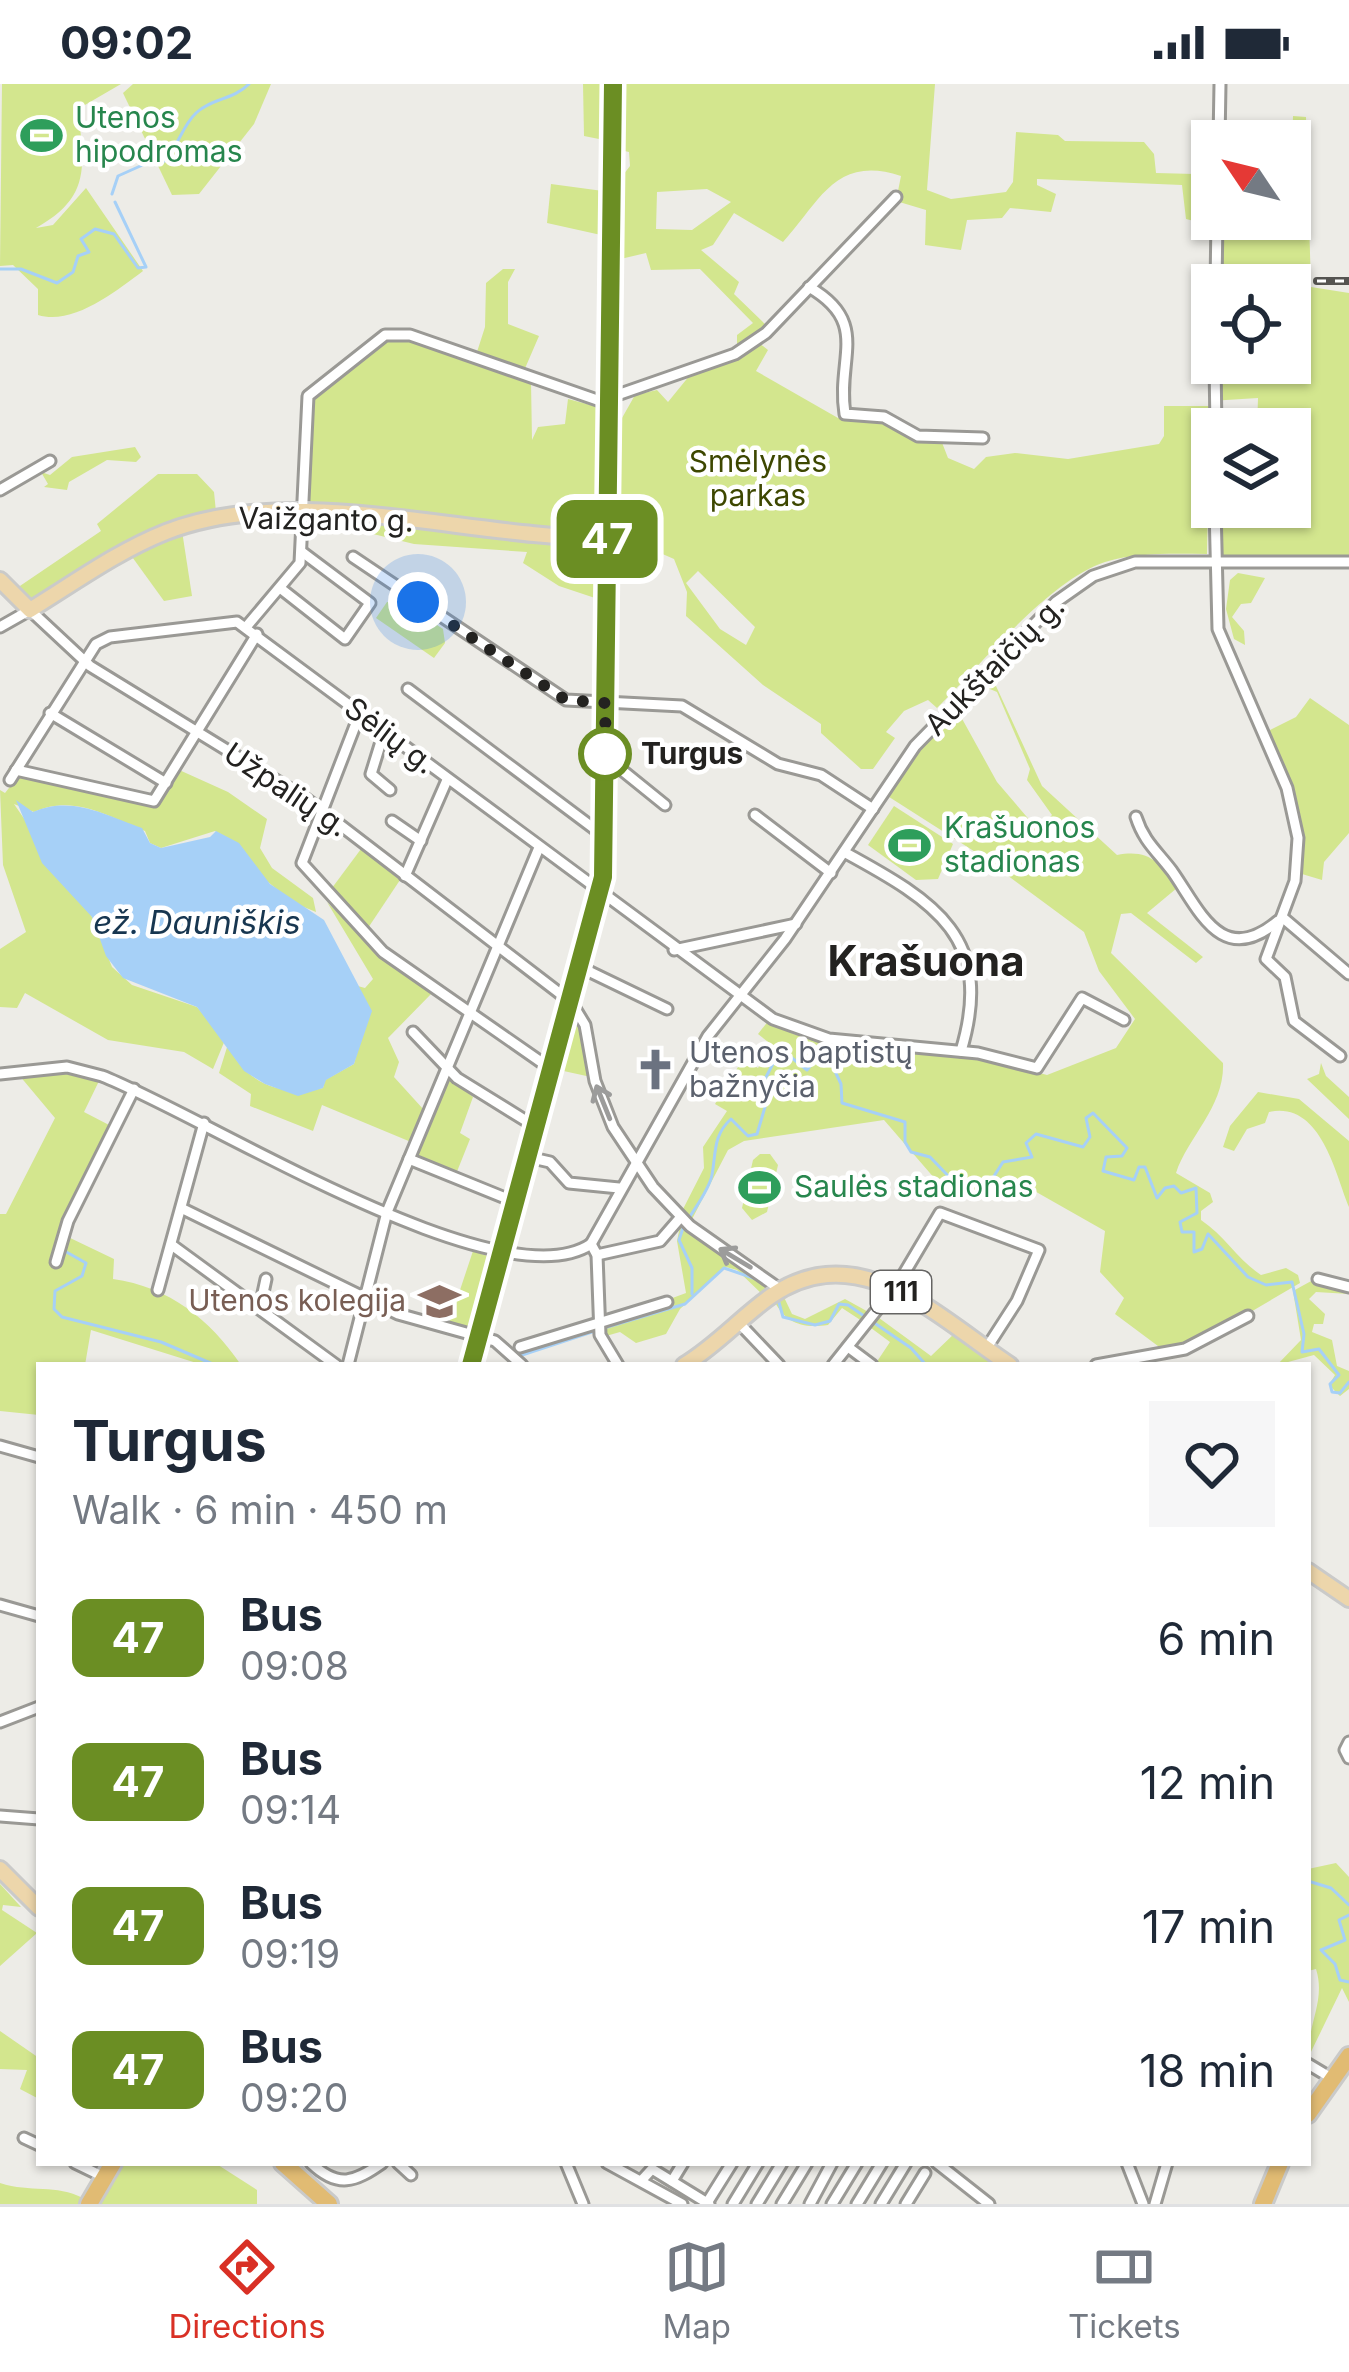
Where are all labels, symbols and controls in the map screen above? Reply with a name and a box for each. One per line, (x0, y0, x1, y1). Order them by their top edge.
text: 09:02 (60, 15, 193, 70)
place label: Utenos hipodromas (75, 99, 242, 169)
sports icon: Utenos hipodromas (18, 112, 64, 158)
north arrow (1191, 120, 1311, 240)
map controls (1191, 120, 1311, 528)
button: locate (1191, 264, 1311, 384)
button: layers (1191, 408, 1311, 528)
park label: Smėlynės parkas (689, 443, 827, 513)
street label: Vaižganto g. (238, 499, 414, 539)
line badge: 47 (553, 500, 661, 578)
text: 47 (581, 513, 633, 564)
your location (388, 572, 448, 632)
street label: Aukštaičių g. (917, 588, 1072, 743)
street label: Sėlių g. (338, 689, 443, 781)
marker: Turgus (580, 729, 630, 779)
street label: Užpalių g. (218, 735, 356, 844)
place label: Turgus (641, 735, 743, 771)
place label: Krašuonos stadionas (944, 809, 1095, 879)
sports icon: Krašuonos stadionas (887, 822, 933, 868)
water label: ež. Dauniškis (93, 902, 301, 942)
district label: Krašuona (827, 935, 1025, 986)
place label: Utenos baptistų bažnyčia (689, 1034, 913, 1104)
church icon: Utenos baptistų bažnyčia (632, 1047, 678, 1093)
one-way arrow (591, 1084, 612, 1121)
sports icon: Saulės stadionas (737, 1164, 783, 1210)
place label: Saulės stadionas (794, 1168, 1034, 1204)
one-way arrow (719, 1246, 753, 1270)
road number: 111 (871, 1271, 931, 1313)
school or university icon: Utenos kolegija (417, 1278, 463, 1324)
place label: Utenos kolegija (188, 1282, 406, 1318)
button: heart (1149, 1401, 1275, 1527)
text: Turgus (72, 1406, 267, 1475)
text: Walk · 6 min · 450 m (72, 1486, 448, 1533)
text: Bus (240, 1587, 323, 1642)
text: 6 min (1158, 1611, 1275, 1666)
text: 47 (112, 1612, 164, 1663)
text: 09:08 (240, 1642, 349, 1689)
text: Bus (240, 1731, 323, 1786)
text: 12 min (1140, 1755, 1275, 1810)
text: 47 (112, 1756, 164, 1807)
text: 09:14 (240, 1786, 341, 1833)
text: Bus (240, 1875, 323, 1930)
text: 17 min (1142, 1899, 1275, 1954)
text: 47 (112, 1900, 164, 1951)
text: 09:19 (240, 1930, 340, 1977)
text: Bus (240, 2019, 323, 2074)
text: 18 min (1139, 2043, 1275, 2098)
text: 47 (112, 2044, 164, 2095)
text: 09:20 (240, 2074, 348, 2121)
tab: Directions (168, 2234, 326, 2346)
tab: Map (663, 2234, 731, 2346)
tab: Tickets (1068, 2234, 1181, 2346)

